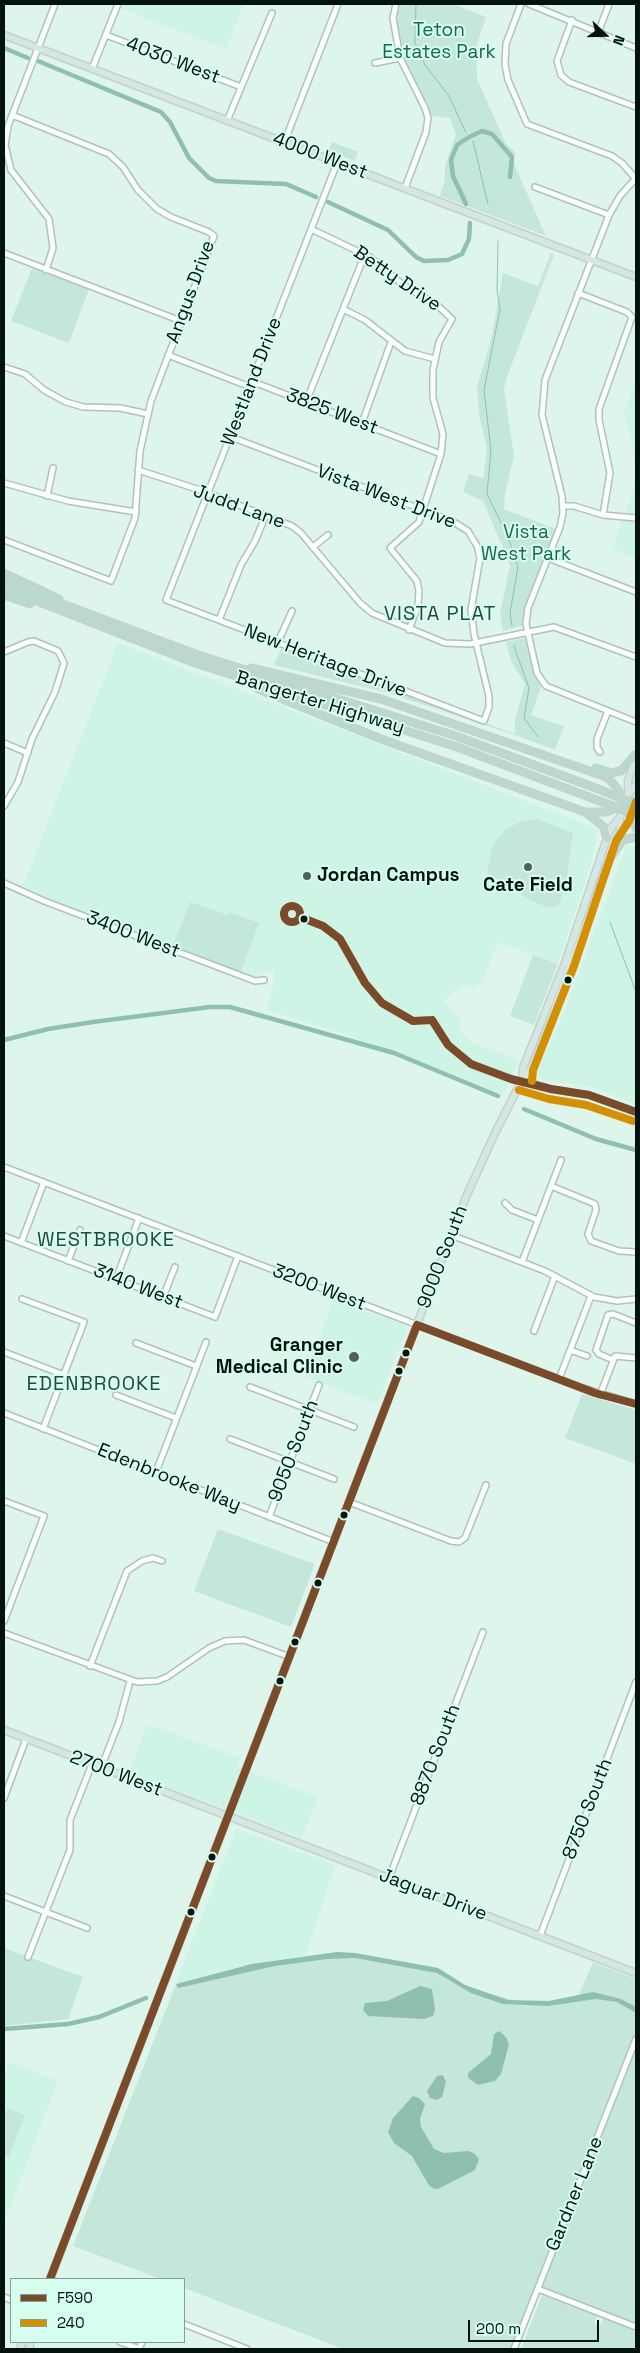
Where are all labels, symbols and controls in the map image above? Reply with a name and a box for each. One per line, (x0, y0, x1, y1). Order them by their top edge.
north arrow (580, 10, 630, 60)
park label: Teton Estates Park (382, 20, 496, 64)
street label: 4030 West (123, 33, 223, 89)
text: N (609, 33, 629, 48)
street label: 4000 West (269, 128, 371, 184)
street label: Angus Drive (162, 237, 220, 347)
street label: Betty Drive (349, 241, 445, 317)
street label: Westland Drive (217, 314, 287, 450)
street label: 3825 West (283, 384, 381, 440)
street label: Vista West Drive (313, 460, 459, 534)
street label: Judd Lane (190, 480, 288, 534)
park label: Vista West Park (481, 522, 571, 566)
district label: VISTA PLAT (382, 603, 498, 627)
street label: New Heritage Drive (240, 619, 410, 703)
street label: Bangerter Highway (233, 666, 407, 740)
marker: Cate Field (522, 861, 534, 873)
place label: Jordan Campus (317, 865, 460, 887)
marker: Jordan Campus (301, 870, 313, 882)
place label: Cate Field (483, 875, 573, 897)
street label: 3400 West (83, 907, 183, 963)
unlabelled marker (299, 914, 309, 924)
unlabelled marker (563, 975, 573, 985)
street label: 9000 South (413, 1202, 473, 1312)
district label: WESTBROOKE (36, 1229, 176, 1253)
street label: 3140 West (90, 1259, 186, 1315)
street label: 3200 West (269, 1260, 369, 1316)
place label: Granger Medical Clinic (216, 1335, 343, 1379)
unlabelled marker (401, 1348, 411, 1358)
marker: Granger Medical Clinic (347, 1350, 361, 1364)
unlabelled marker (394, 1366, 404, 1376)
district label: EDENBROOKE (25, 1373, 163, 1397)
street label: 9050 South (264, 1397, 324, 1505)
street label: Edenbrooke Way (94, 1439, 244, 1517)
unlabelled marker (339, 1510, 349, 1520)
unlabelled marker (313, 1578, 323, 1588)
unlabelled marker (290, 1637, 300, 1647)
unlabelled marker (275, 1676, 285, 1686)
street label: 8870 South (406, 1701, 466, 1809)
street label: 2700 West (67, 1746, 165, 1802)
street label: 8750 South (558, 1755, 618, 1863)
unlabelled marker (207, 1852, 217, 1862)
street label: Jaguar Drive (376, 1864, 490, 1926)
unlabelled marker (186, 1907, 196, 1917)
street label: Gardner Lane (542, 2133, 608, 2255)
legend (10, 2278, 185, 2343)
text: F590 (57, 2288, 93, 2307)
scale bar (470, 2310, 601, 2342)
text: 240 (57, 2313, 85, 2332)
text: 200 m (476, 2319, 521, 2338)

